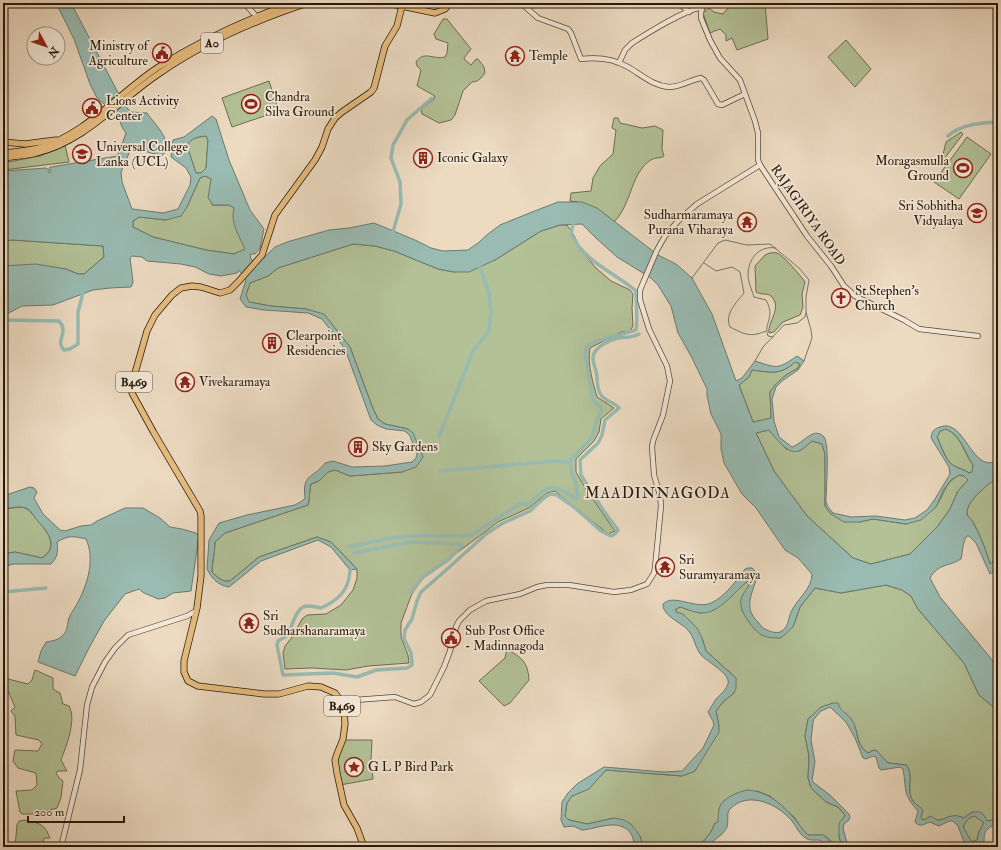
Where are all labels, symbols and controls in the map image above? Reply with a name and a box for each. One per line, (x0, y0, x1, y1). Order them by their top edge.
north arrow (26, 26, 66, 66)
road number: A0 (201, 33, 223, 53)
place label: Ministry of Agriculture (88, 38, 150, 69)
public building icon: Ministry of Agriculture (151, 42, 173, 64)
text: N (44, 43, 62, 61)
temple icon: Temple (504, 45, 526, 67)
place label: Temple (529, 48, 568, 65)
place label: Chandra Silva Ground (265, 89, 335, 120)
place label: Lions Activity Center (106, 93, 179, 124)
sports icon: Chandra Silva Ground (240, 93, 262, 115)
public building icon: Lions Activity Center (81, 97, 103, 119)
place label: Universal College Lanka (UCL) (96, 139, 188, 170)
school or university icon: Universal College Lanka (UCL) (71, 143, 93, 165)
building icon: Iconic Galaxy (412, 147, 434, 169)
place label: Iconic Galaxy (437, 150, 508, 167)
place label: Moragasmulla Ground (875, 153, 950, 184)
sports icon: Moragasmulla Ground (952, 157, 974, 179)
street label: RAJAGIRIYA ROAD (767, 162, 849, 268)
place label: Sri Sobhitha Vidyalaya (898, 198, 964, 230)
school or university icon: Sri Sobhitha Vidyalaya (966, 202, 988, 224)
place label: Sudharmaramaya Purana Viharaya (644, 207, 734, 239)
temple icon: Sudharmaramaya Purana Viharaya (736, 211, 758, 233)
place label: St.Stephen's Church (855, 283, 919, 314)
church icon: St.Stephen's Church (830, 287, 852, 309)
place label: Clearpoint Residencies (286, 328, 346, 359)
building icon: Clearpoint Residencies (261, 332, 283, 354)
temple icon: Vivekaramaya (174, 371, 196, 393)
road number: B469 (116, 372, 152, 392)
place label: Vivekaramaya (199, 374, 271, 391)
building icon: Sky Gardens (347, 436, 369, 458)
place label: Sky Gardens (372, 439, 438, 456)
district label: MAADINNAGODA (585, 484, 731, 503)
place label: Sri Suramyaramaya (679, 552, 761, 584)
temple icon: Sri Suramyaramaya (654, 556, 676, 578)
place label: Sri Sudharshanaramaya (263, 608, 366, 640)
temple icon: Sri Sudharshanaramaya (238, 612, 260, 634)
place label: Sub Post Office - Madinnagoda (465, 623, 545, 654)
public building icon: Sub Post Office - Madinnagoda (440, 627, 462, 649)
road number: B469 (324, 696, 360, 716)
place icon: G L P Bird Park (343, 756, 365, 778)
place label: G L P Bird Park (368, 759, 454, 775)
scale bar (28, 798, 124, 824)
text: 200 m (34, 805, 65, 820)

